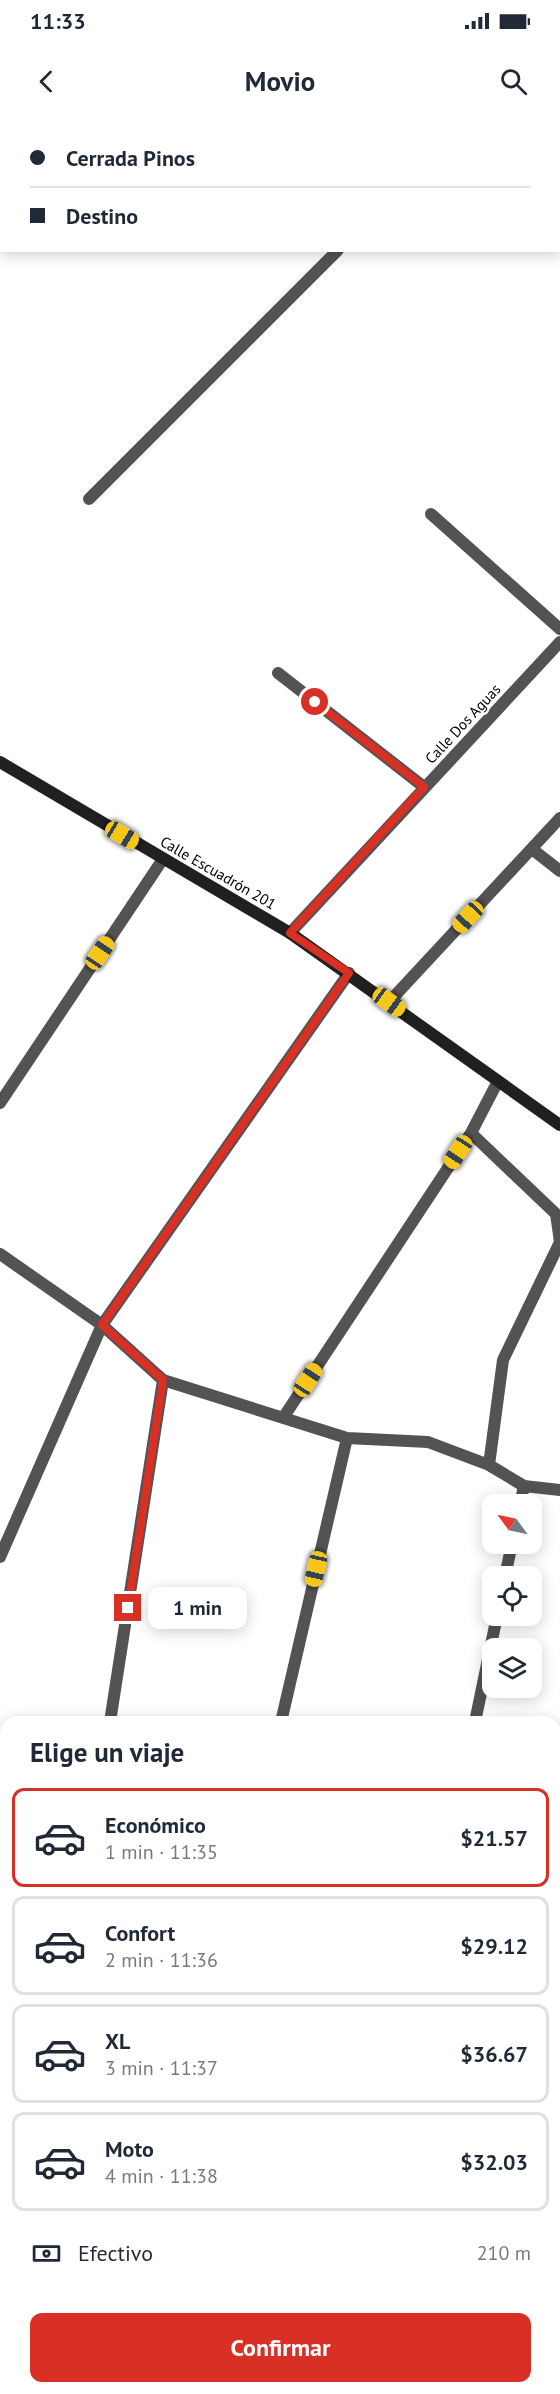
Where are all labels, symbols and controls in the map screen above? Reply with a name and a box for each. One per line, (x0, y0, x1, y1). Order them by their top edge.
text: 11:33 (30, 7, 86, 35)
text: Movio (245, 64, 315, 98)
icon: back (30, 65, 63, 98)
icon: search (497, 65, 530, 98)
text: Cerrada Pinos (66, 144, 195, 172)
text: Destino (66, 202, 138, 230)
street label: Calle Dos Aguas (421, 680, 504, 768)
route start (301, 688, 328, 715)
car (102, 818, 142, 852)
street label: Calle Escuadrón 201 (157, 832, 280, 913)
car (449, 898, 487, 936)
car (82, 933, 118, 973)
car (369, 984, 409, 1020)
car (441, 1132, 475, 1172)
car (291, 1360, 325, 1400)
north arrow (482, 1494, 542, 1554)
map controls (482, 1494, 542, 1698)
car (303, 1549, 329, 1589)
button: locate (482, 1566, 542, 1626)
callout: 1 min (149, 1587, 248, 1629)
route end (114, 1594, 141, 1621)
text: 1 min (173, 1595, 222, 1621)
button: layers (482, 1638, 542, 1698)
text: Elige un viaje (30, 1735, 184, 1769)
icon: car (33, 1811, 87, 1865)
text: Económico (105, 1811, 206, 1839)
text: $21.57 (460, 1824, 528, 1852)
text: 1 min · 11:35 (105, 1839, 218, 1865)
icon: car (33, 1919, 87, 1973)
text: Confort (105, 1919, 175, 1947)
text: $29.12 (460, 1932, 528, 1960)
text: 2 min · 11:36 (105, 1947, 218, 1973)
icon: car (33, 2027, 87, 2081)
text: XL (105, 2027, 130, 2055)
text: $36.67 (460, 2040, 528, 2068)
text: 3 min · 11:37 (105, 2055, 218, 2081)
icon: car (33, 2135, 87, 2189)
text: Moto (105, 2135, 154, 2163)
text: $32.03 (460, 2148, 528, 2176)
text: 4 min · 11:38 (105, 2163, 218, 2189)
icon: cash (30, 2237, 63, 2270)
text: Efectivo (78, 2239, 153, 2267)
text: 210 m (477, 2240, 531, 2266)
button: Confirmar (30, 2313, 531, 2382)

